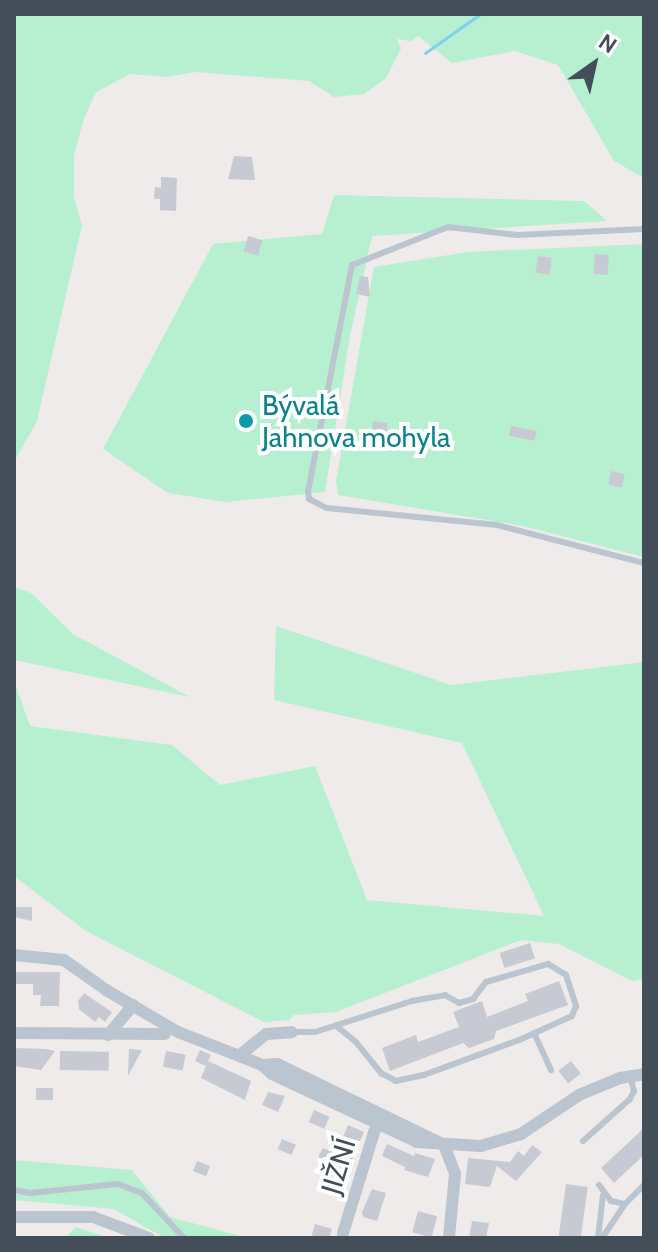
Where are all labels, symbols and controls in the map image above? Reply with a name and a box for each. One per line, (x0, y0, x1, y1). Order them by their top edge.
north arrow (554, 24, 634, 104)
text: N (594, 28, 622, 59)
place label: Bývalá Jahnova mohyla (262, 388, 451, 454)
marker: Bývalá Jahnova mohyla (237, 412, 255, 430)
street label: JIŽNÍ (314, 1134, 362, 1198)

